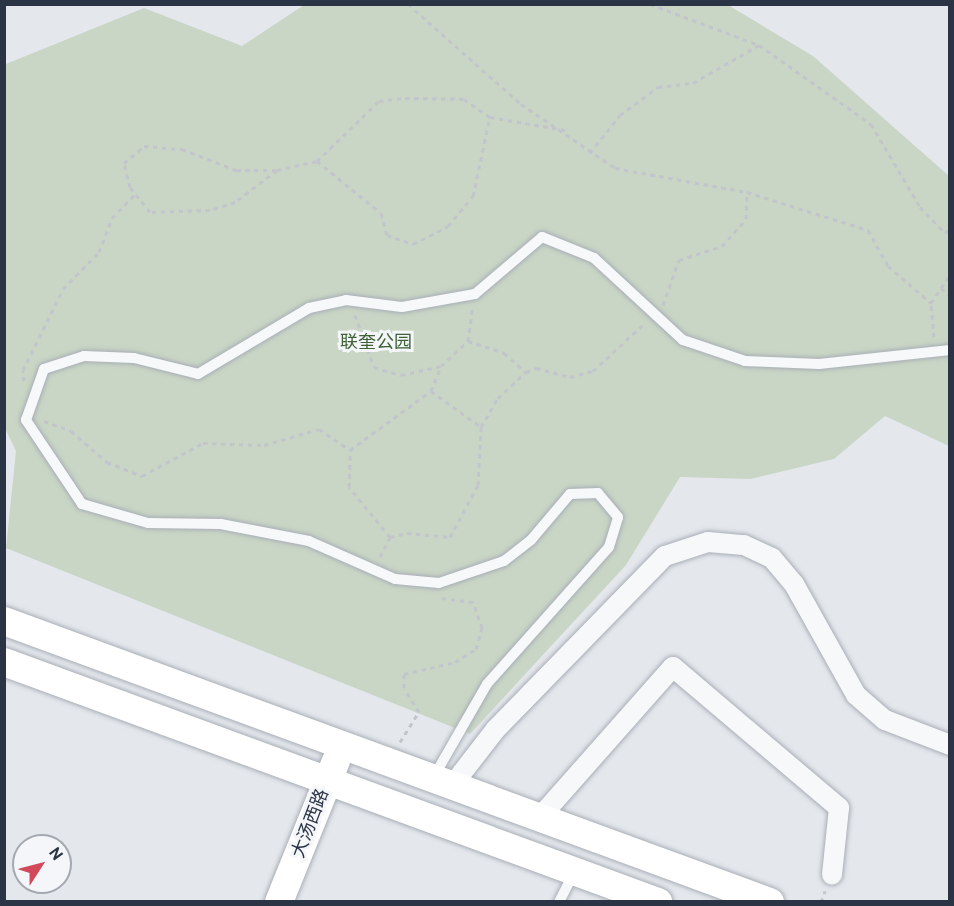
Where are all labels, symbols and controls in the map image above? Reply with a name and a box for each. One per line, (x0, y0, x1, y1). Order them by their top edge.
park label: 联奎公园 (340, 333, 412, 355)
street label: 大汤西路 (289, 787, 335, 861)
north arrow (12, 834, 72, 894)
text: N (43, 844, 66, 865)

